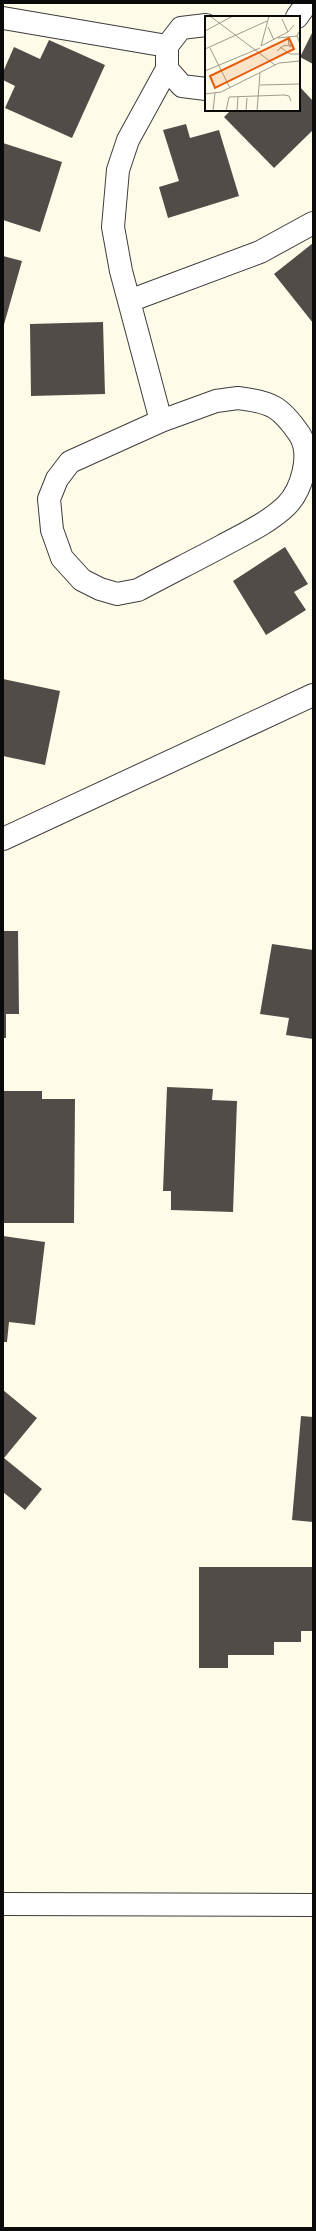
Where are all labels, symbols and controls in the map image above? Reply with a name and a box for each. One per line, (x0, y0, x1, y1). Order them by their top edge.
inset map (205, 16, 300, 111)

